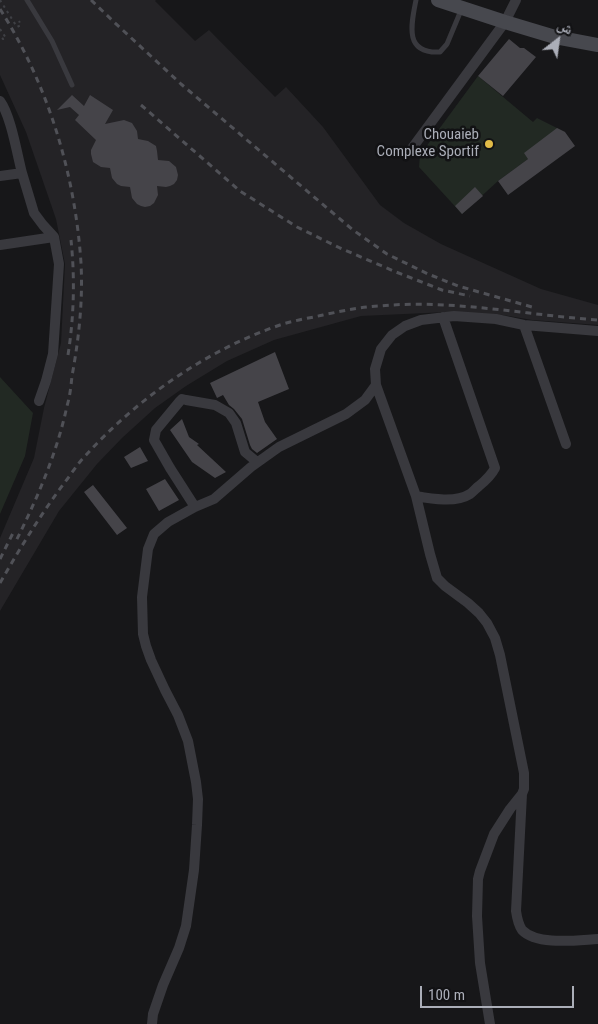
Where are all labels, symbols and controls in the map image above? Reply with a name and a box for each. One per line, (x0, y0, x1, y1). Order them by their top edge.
north arrow (533, 15, 583, 65)
text: ش (555, 16, 576, 38)
place label: Chouaieb Complexe Sportif (377, 126, 479, 161)
marker: Chouaieb Complexe Sportif (483, 138, 495, 150)
scale bar (423, 976, 577, 1008)
text: 100 m (428, 986, 465, 1004)

